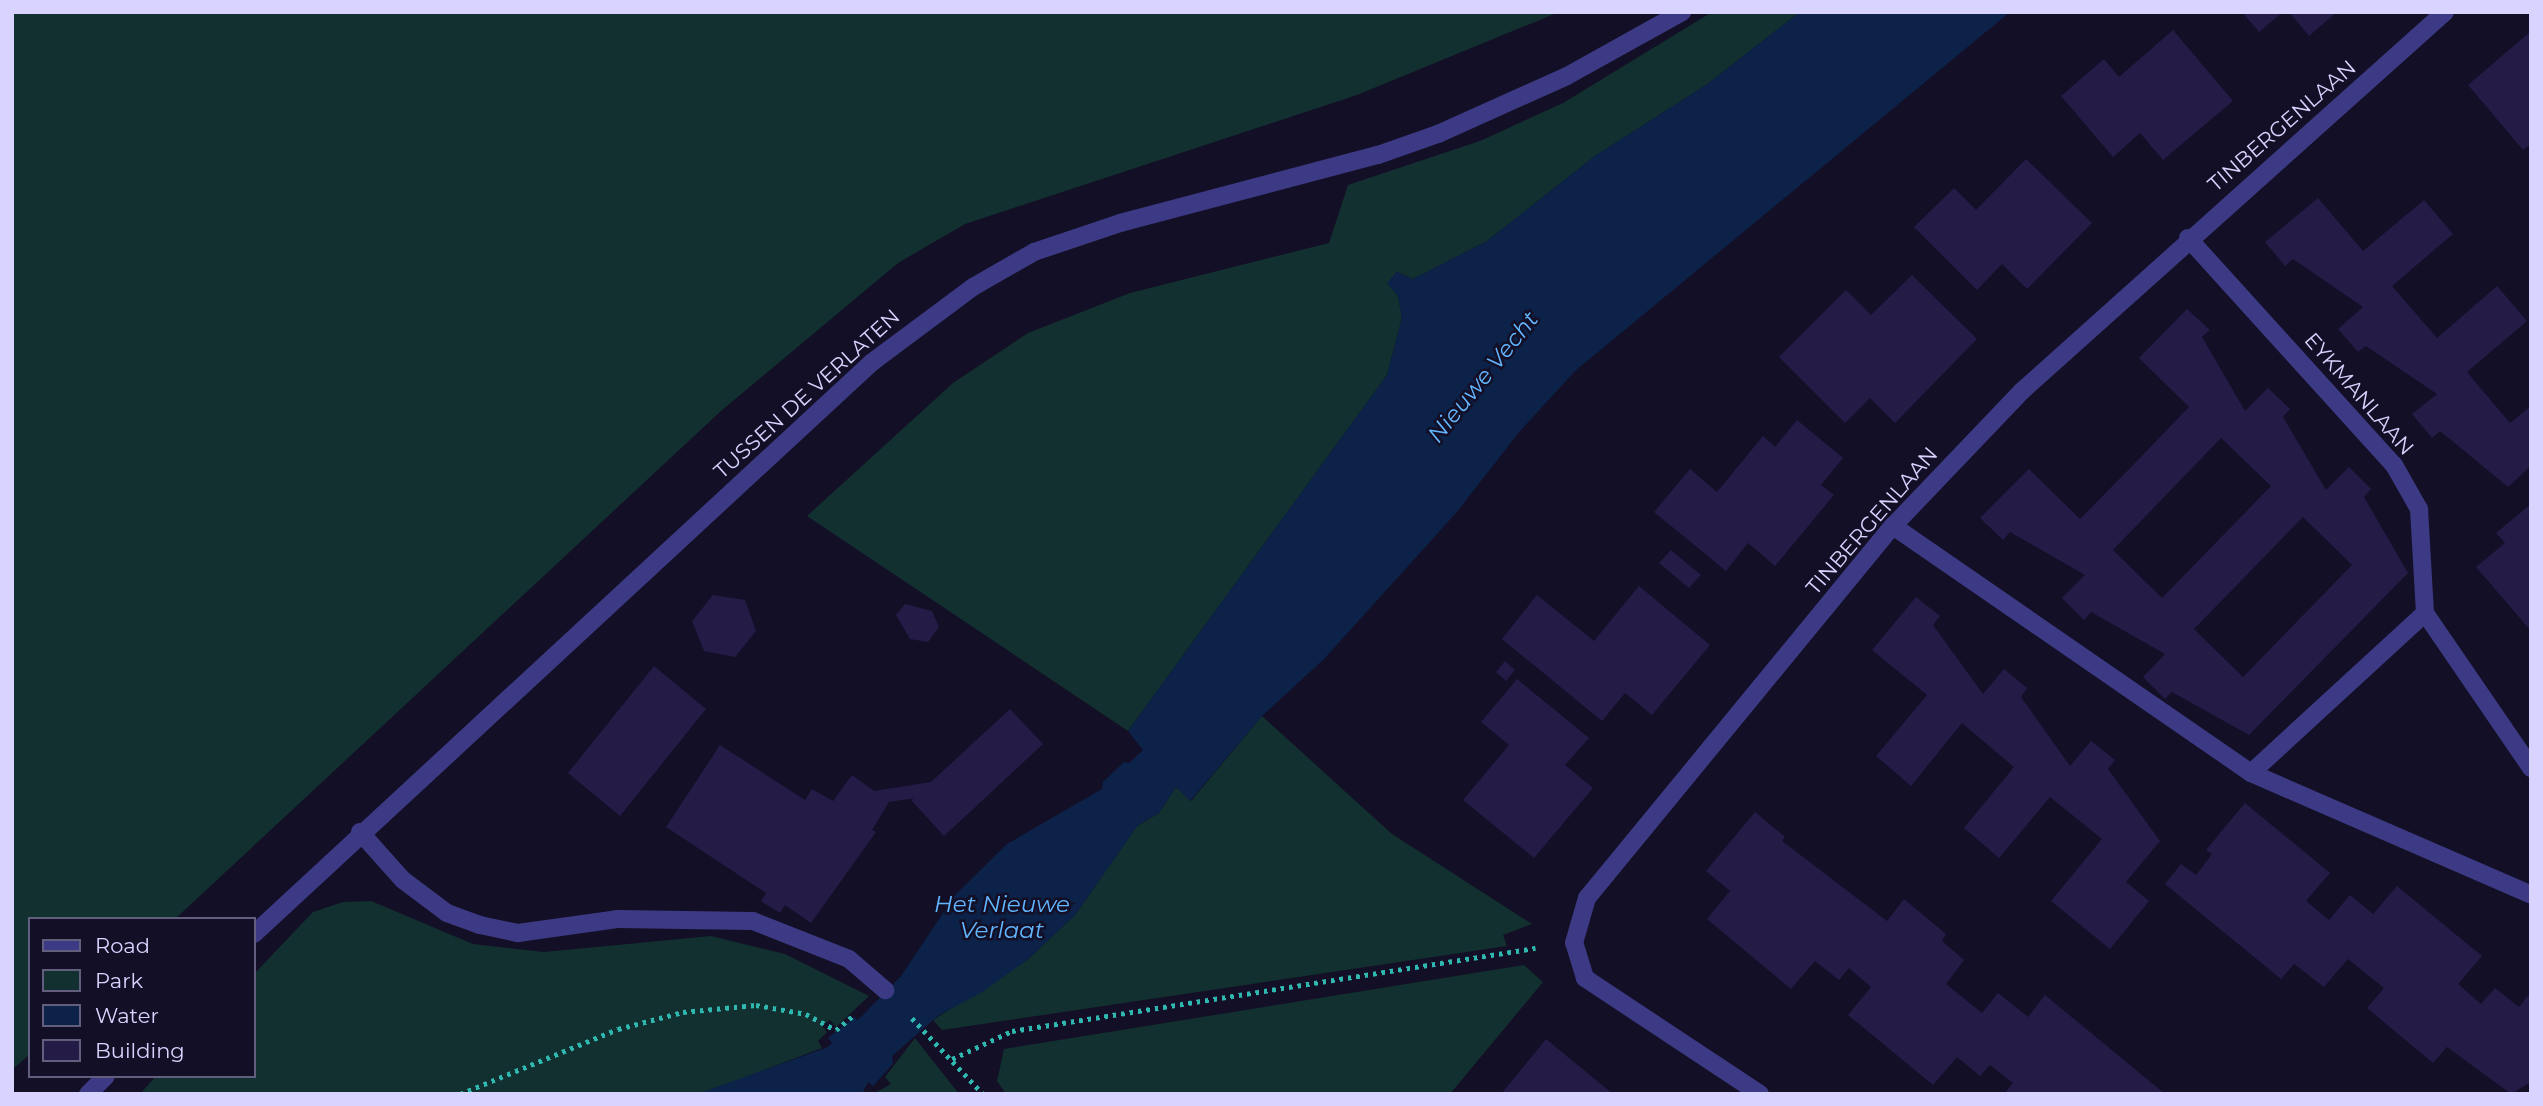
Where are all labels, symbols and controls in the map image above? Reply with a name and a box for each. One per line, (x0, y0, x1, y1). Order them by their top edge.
street label: TINBERGENLAAN (2203, 55, 2361, 197)
street label: TUSSEN DE VERLATEN (709, 304, 905, 484)
water label: Nieuwe Vecht (1422, 306, 1544, 448)
street label: EYKMANLAAN (2299, 328, 2419, 460)
street label: TINBERGENLAAN (1801, 442, 1943, 600)
water label: Het Nieuwe Verlaat (934, 890, 1070, 944)
legend (28, 917, 256, 1078)
text: Road (95, 933, 150, 958)
text: Park (95, 968, 143, 993)
text: Water (95, 1003, 159, 1028)
text: Building (95, 1038, 185, 1063)

